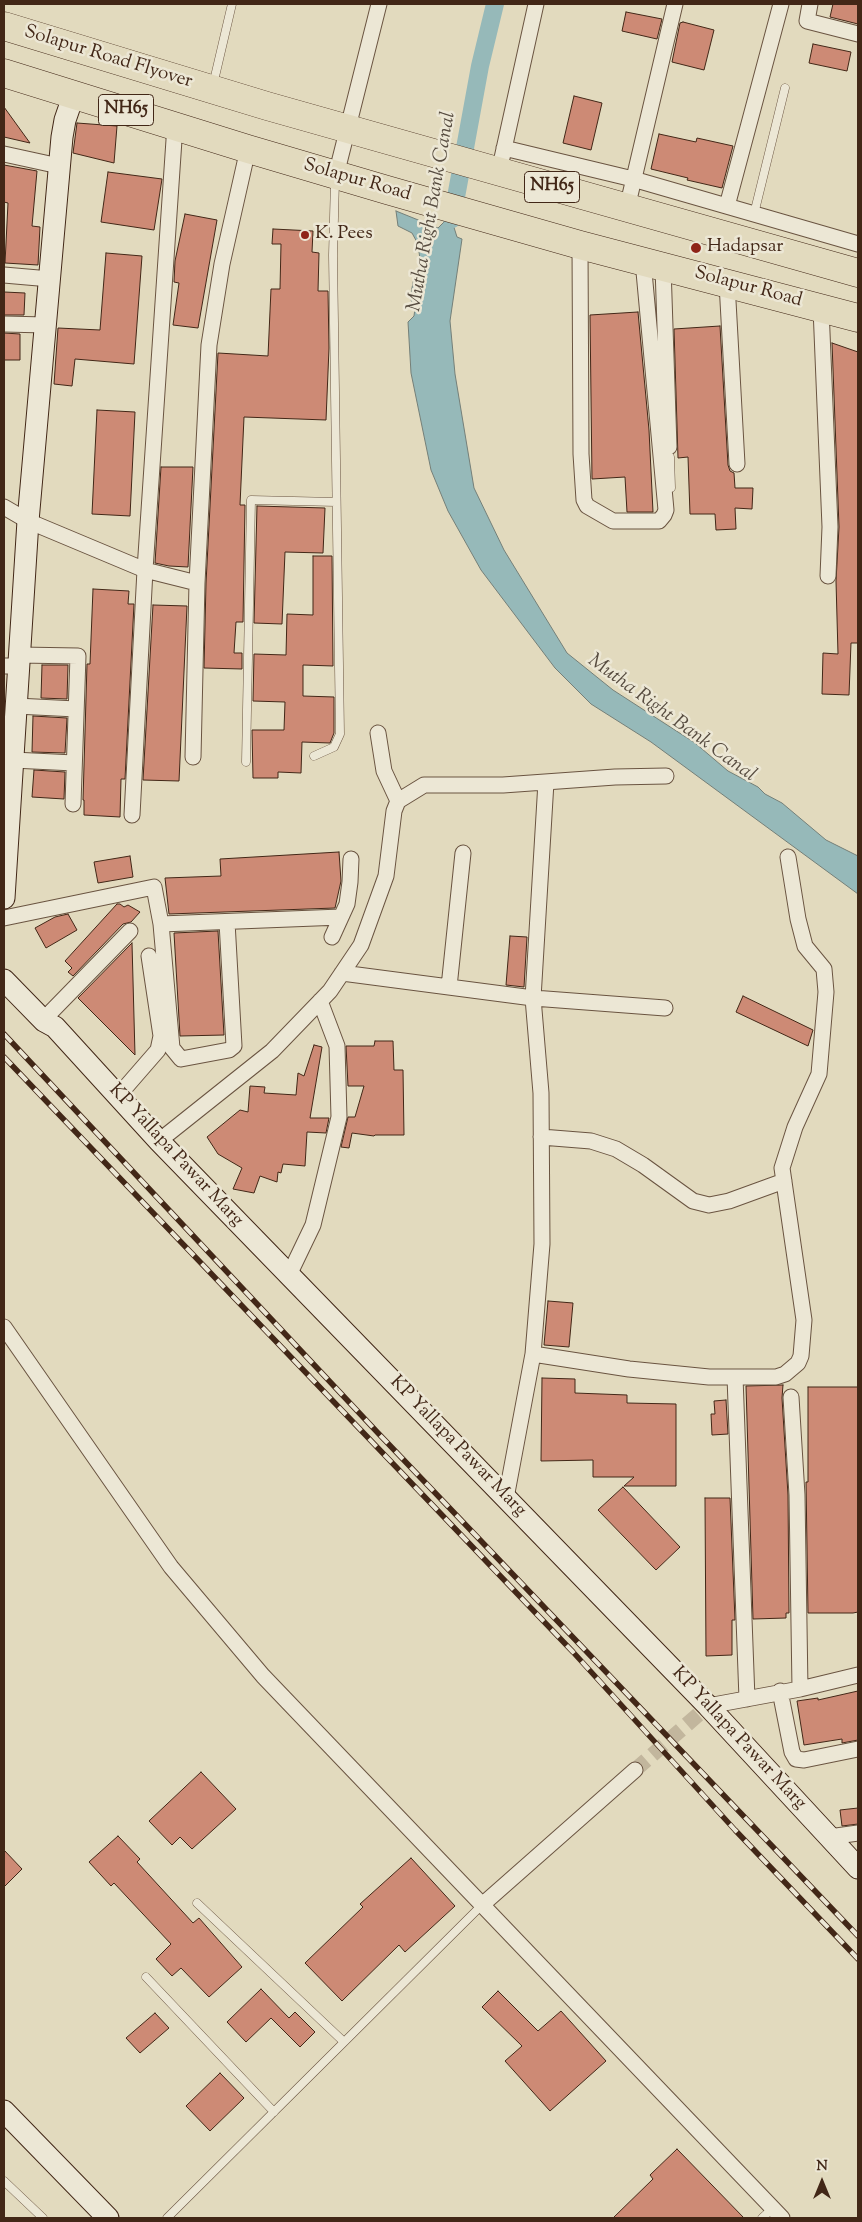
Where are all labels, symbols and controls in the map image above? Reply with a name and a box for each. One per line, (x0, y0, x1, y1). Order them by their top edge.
street label: Solapur Road Flyover (21, 22, 195, 94)
road number: NH65 (98, 94, 154, 126)
water label: Mutha Right Bank Canal (404, 110, 462, 314)
street label: Solapur Road (301, 155, 413, 207)
road number: NH65 (524, 172, 580, 202)
place label: K. Pees (315, 224, 373, 246)
marker: K. Pees (299, 229, 311, 241)
place label: Hadapsar (707, 237, 783, 259)
marker: Hadapsar (689, 241, 703, 255)
street label: Solapur Road (692, 263, 804, 313)
water label: Mutha Right Bank Canal (582, 650, 760, 788)
street label: KP Yallapa Pawar Marg (103, 1080, 247, 1232)
street label: KP Yallapa Pawar Marg (384, 1372, 530, 1522)
street label: KP Yallapa Pawar Marg (666, 1663, 810, 1815)
north arrow (797, 2157, 847, 2207)
text: N (816, 2157, 828, 2177)

